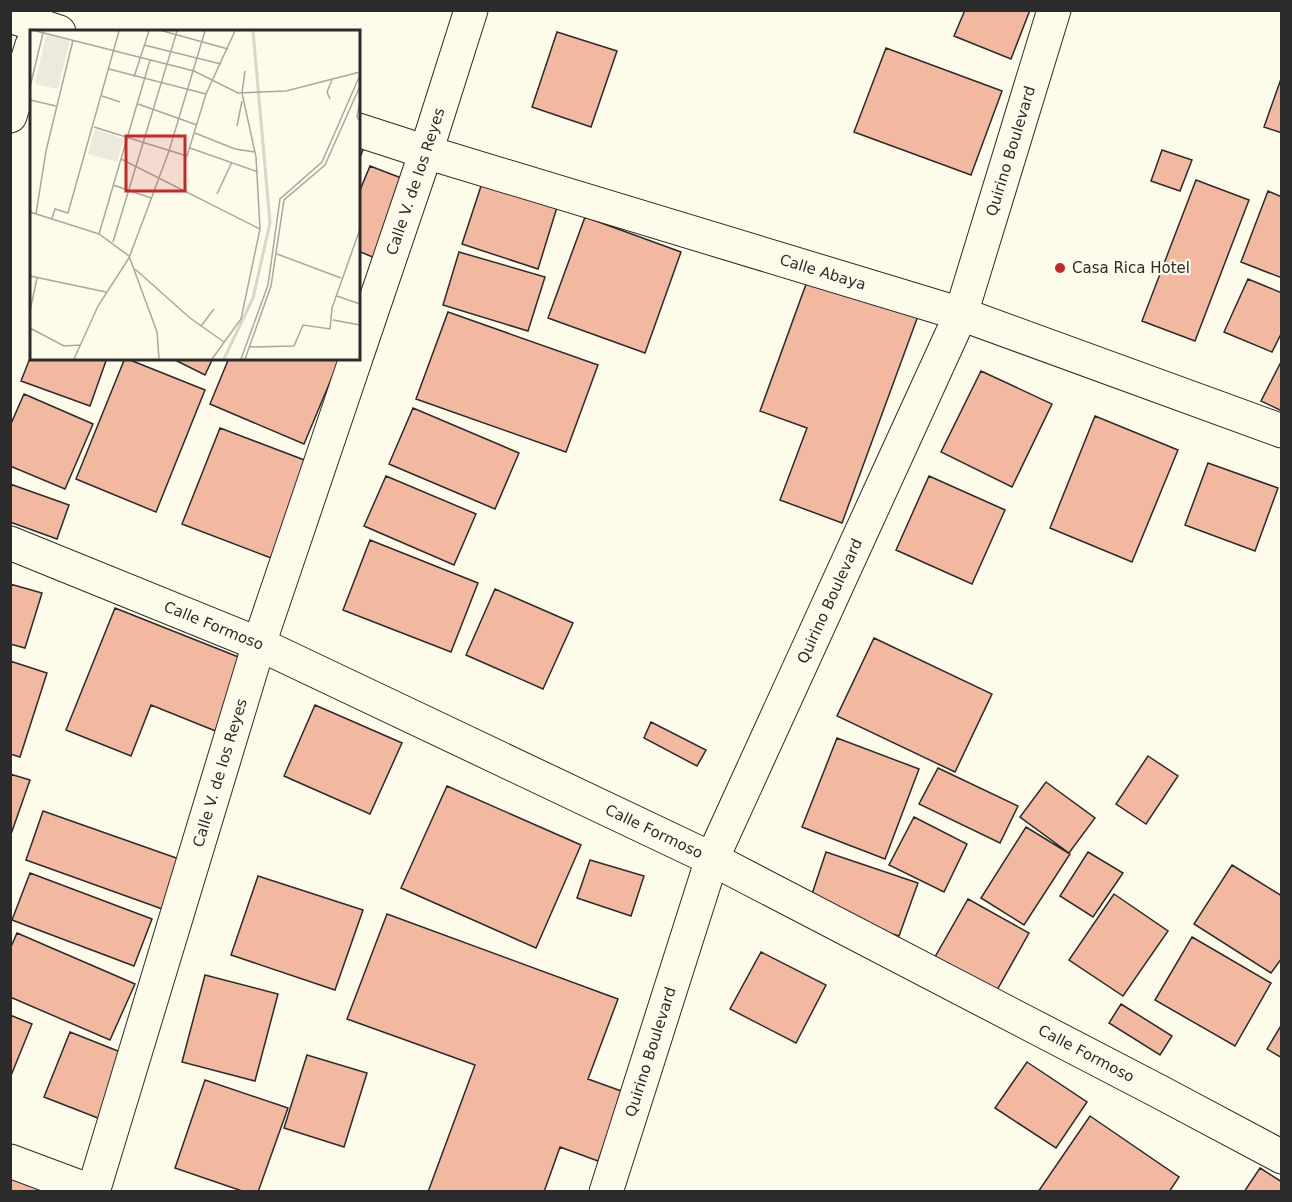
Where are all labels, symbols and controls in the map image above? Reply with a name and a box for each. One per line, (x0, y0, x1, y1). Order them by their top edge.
inset map (30, 30, 360, 360)
street label: Quirino Boulevard (982, 84, 1039, 218)
street label: Calle V. de los Reyes (383, 105, 449, 258)
street label: Calle Abaya (777, 251, 868, 294)
place label: Casa Rica Hotel (1072, 259, 1190, 277)
marker: Casa Rica Hotel (1053, 261, 1067, 275)
street label: Quirino Boulevard (794, 536, 866, 666)
street label: Calle Formoso (161, 597, 266, 654)
street label: Calle V. de los Reyes (189, 696, 251, 849)
street label: Calle Formoso (602, 801, 706, 862)
street label: Quirino Boulevard (621, 985, 680, 1119)
street label: Calle Formoso (1035, 1021, 1137, 1086)

